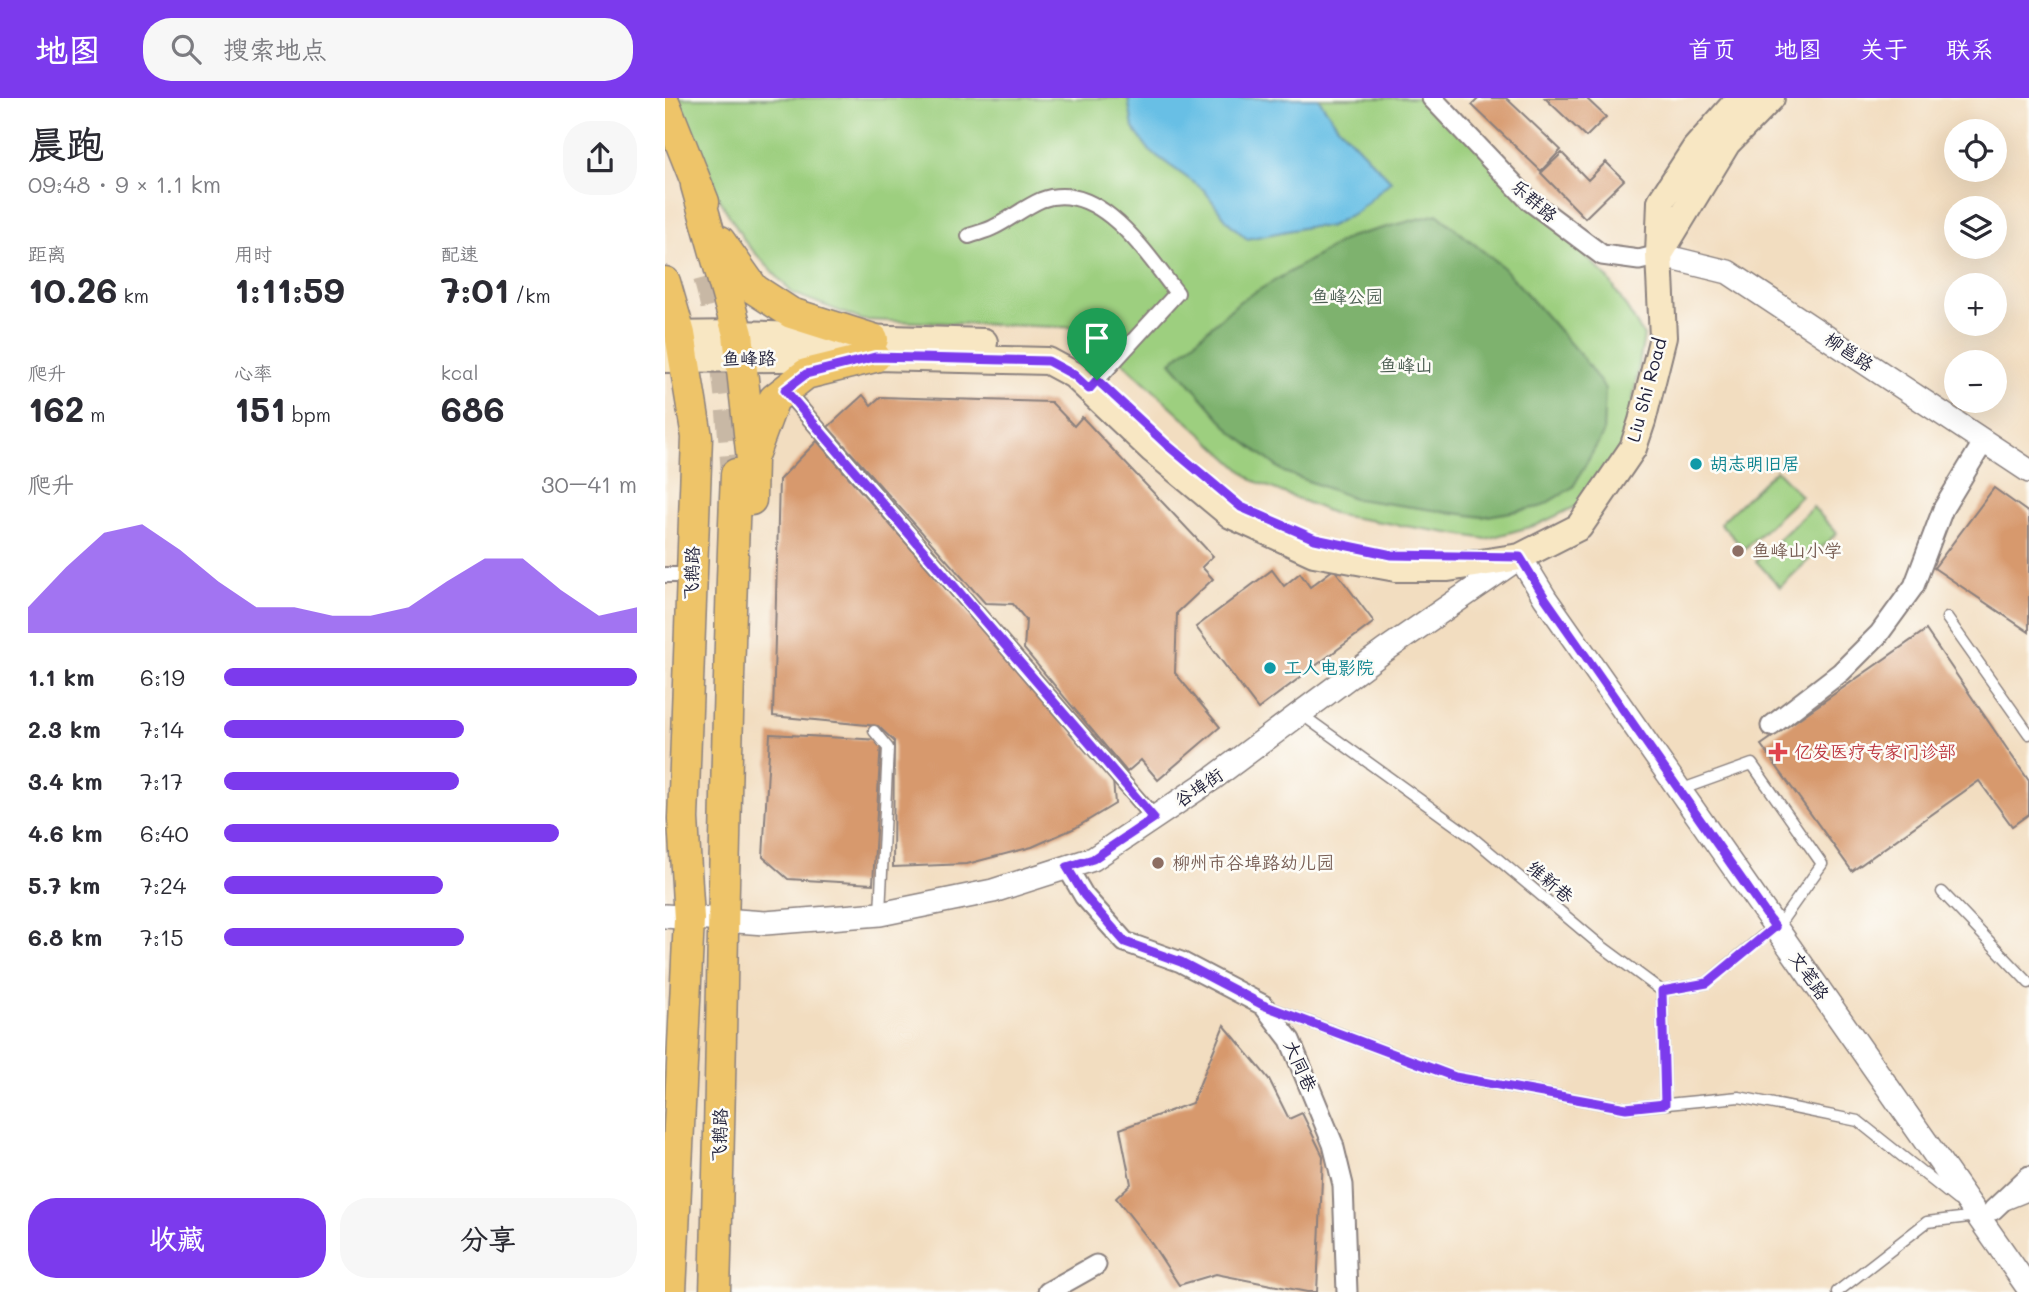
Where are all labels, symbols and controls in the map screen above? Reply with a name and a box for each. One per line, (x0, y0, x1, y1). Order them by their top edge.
search box (143, 18, 633, 81)
text: 地图 (35, 27, 101, 70)
icon: search (167, 30, 205, 68)
text: 搜索地点 (223, 32, 327, 66)
text: 首页 (1688, 33, 1736, 64)
text: 地图 (1774, 33, 1822, 64)
text: 关于 (1860, 33, 1908, 64)
text: 联系 (1946, 33, 1994, 64)
text: 晨跑 (28, 118, 104, 168)
map controls (1944, 119, 2007, 413)
button: locate (1944, 119, 2007, 182)
button: share (563, 121, 637, 195)
text: 09:48 · 9 × 1.1 km (28, 169, 221, 199)
street label: 乐群路 (1506, 173, 1563, 227)
button: layers (1944, 196, 2007, 259)
text: 距离 (28, 241, 66, 266)
text: 用时 (234, 241, 272, 266)
text: 配速 (441, 241, 479, 266)
text: 10.26 (28, 266, 118, 312)
text: 1:11:59 (234, 266, 345, 312)
text: 7:01 (441, 266, 509, 312)
button: + (1944, 273, 2007, 336)
text: km (118, 283, 149, 308)
text: /km (509, 283, 551, 308)
park label: 鱼峰公园 (1311, 284, 1383, 308)
pin (1067, 308, 1127, 380)
icon: arrive (1078, 319, 1116, 357)
street label: 柳邕路 (1820, 326, 1879, 376)
street label: Liu Shi Road (1621, 335, 1671, 445)
street label: 鱼峰路 (722, 346, 776, 370)
button: − (1944, 350, 2007, 413)
park label: 鱼峰山 (1379, 353, 1433, 377)
text: 爬升 (28, 360, 66, 385)
text: 心率 (234, 360, 272, 385)
text: kcal (441, 360, 479, 385)
text: 162 (28, 385, 84, 431)
text: 151 (234, 385, 286, 431)
text: 686 (441, 385, 505, 431)
text: m (84, 402, 105, 427)
text: bpm (286, 402, 331, 427)
place label: 胡志明旧居 (1710, 451, 1800, 475)
marker: 胡志明旧居 (1688, 456, 1704, 472)
text: 爬升 (28, 469, 74, 499)
text: 30–41 m (541, 469, 637, 499)
place label: 鱼峰山小学 (1752, 538, 1842, 562)
marker: 鱼峰山小学 (1730, 543, 1746, 559)
street label: 飞鹅路 (678, 546, 704, 600)
place label: 工人电影院 (1284, 655, 1374, 679)
marker: 工人电影院 (1262, 660, 1278, 676)
text: 1.1 km (28, 662, 94, 692)
text: 6:19 (140, 662, 185, 692)
text: 2.3 km (28, 714, 101, 744)
text: 7:14 (140, 714, 184, 744)
place label: 亿发医疗专家门诊部 (1794, 739, 1956, 763)
marker: 亿发医疗专家门诊部 (1768, 742, 1788, 762)
street label: 谷埠街 (1169, 762, 1228, 812)
text: 3.4 km (28, 766, 102, 796)
text: 7:17 (140, 766, 183, 796)
text: 4.6 km (28, 818, 103, 848)
text: 6:40 (140, 818, 189, 848)
place label: 柳州市谷埠路幼儿园 (1172, 850, 1334, 874)
marker: 柳州市谷埠路幼儿园 (1150, 855, 1166, 871)
street label: 维新巷 (1522, 855, 1579, 908)
text: 5.7 km (28, 870, 100, 900)
text: 7:24 (140, 870, 186, 900)
text: 6.8 km (28, 922, 102, 952)
text: 7:15 (140, 922, 184, 952)
street label: 文笔路 (1785, 946, 1835, 1004)
street label: 大同巷 (1279, 1036, 1323, 1095)
street label: 飞鹅路 (706, 1108, 732, 1162)
button: 收藏 (28, 1198, 326, 1278)
button: 分享 (340, 1198, 637, 1278)

